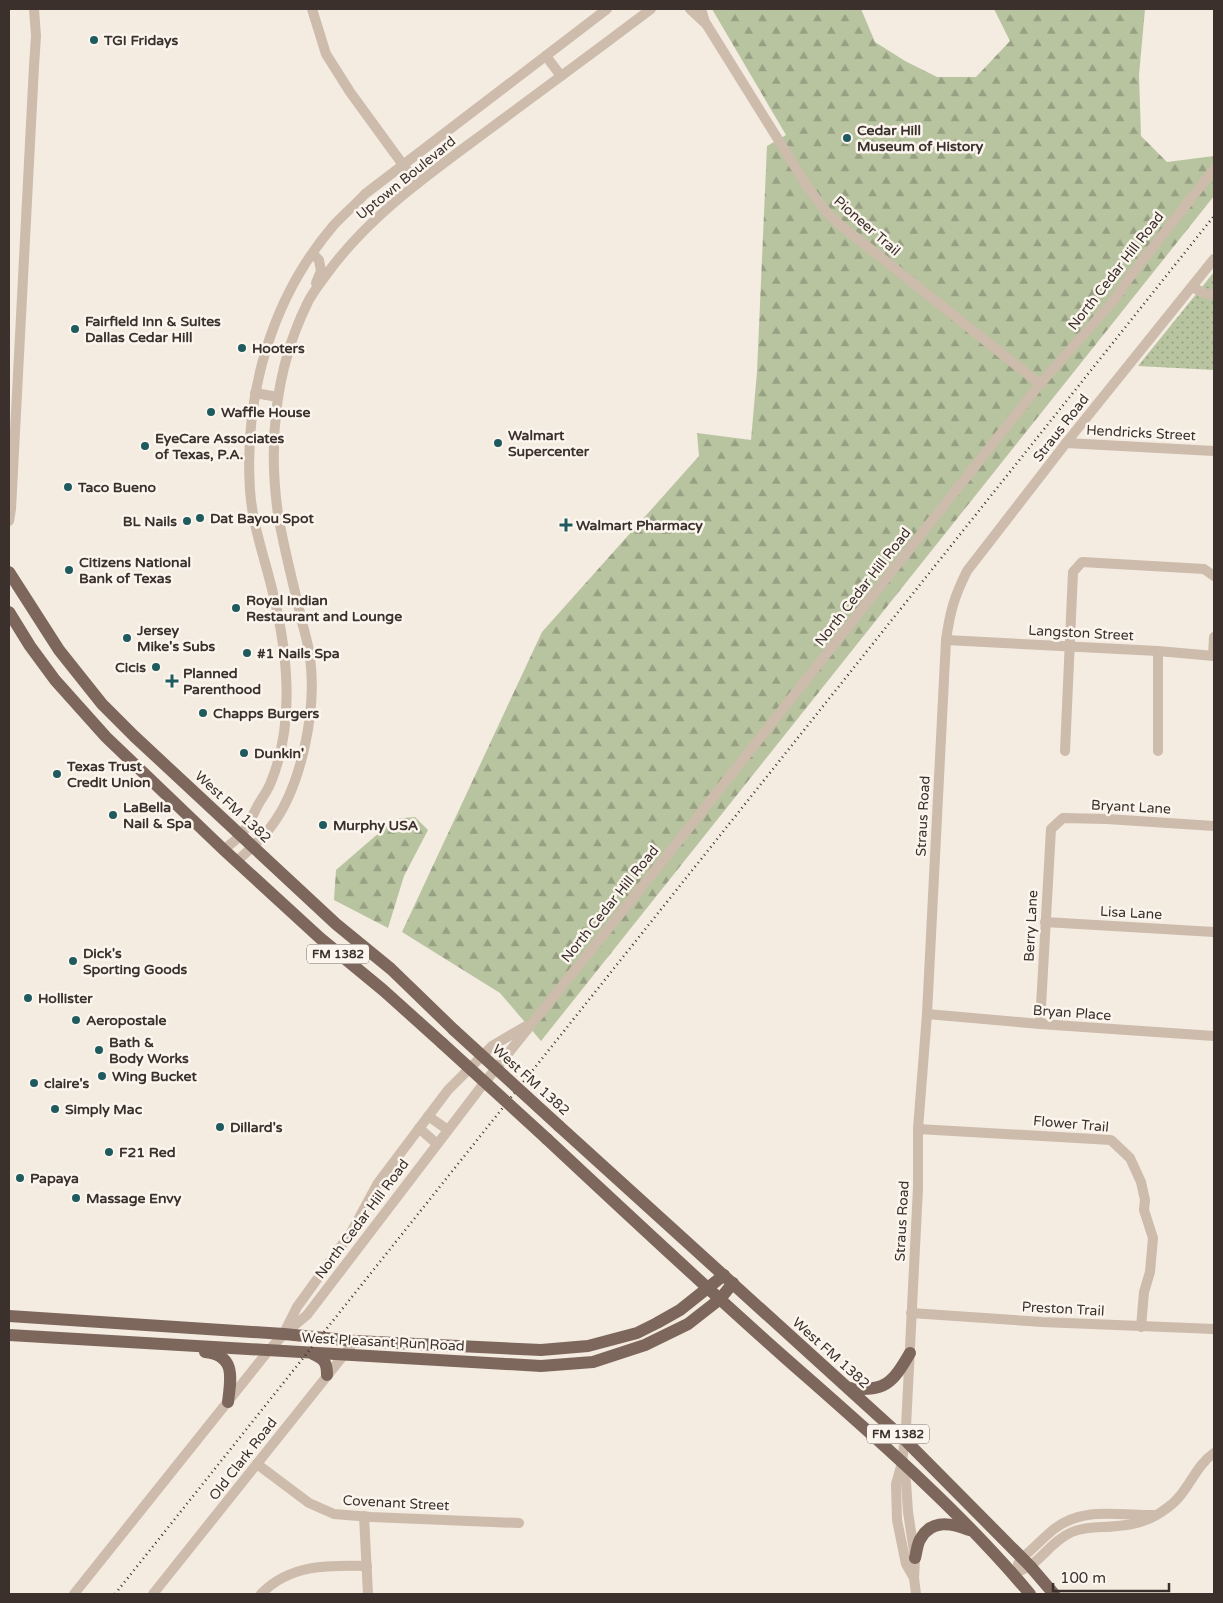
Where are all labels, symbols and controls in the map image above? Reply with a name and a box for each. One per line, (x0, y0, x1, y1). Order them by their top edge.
place label: TGI Fridays (103, 32, 178, 49)
marker: TGI Fridays (88, 34, 100, 46)
place label: Cedar Hill Museum of History (857, 122, 984, 155)
marker: Cedar Hill Museum of History (841, 132, 853, 144)
street label: Uptown Boulevard (353, 133, 459, 223)
street label: Pioneer Trail (830, 193, 904, 259)
street label: North Cedar Hill Road (1065, 209, 1167, 333)
place label: Fairfield Inn & Suites Dallas Cedar Hill (85, 313, 221, 346)
marker: Fairfield Inn & Suites Dallas Cedar Hill (69, 323, 81, 335)
place label: Hooters (252, 340, 305, 357)
marker: Hooters (236, 342, 248, 354)
street label: Straus Road (1029, 391, 1093, 465)
place label: Waffle House (221, 404, 310, 421)
marker: Waffle House (205, 406, 217, 418)
street label: Hendricks Street (1086, 422, 1197, 444)
place label: Walmart Supercenter (508, 427, 590, 460)
place label: EyeCare Associates of Texas, P.A. (155, 430, 285, 463)
marker: Walmart Supercenter (492, 437, 504, 449)
marker: EyeCare Associates of Texas, P.A. (139, 440, 151, 452)
place label: Taco Bueno (77, 479, 156, 496)
marker: Taco Bueno (62, 481, 74, 493)
place label: Dat Bayou Spot (210, 510, 314, 527)
marker: Dat Bayou Spot (194, 512, 206, 524)
place label: BL Nails (123, 513, 177, 530)
marker: BL Nails (181, 515, 193, 527)
place label: Walmart Pharmacy (576, 517, 703, 534)
marker: Walmart Pharmacy (560, 519, 572, 531)
street label: North Cedar Hill Road (812, 525, 914, 649)
place label: Citizens National Bank of Texas (79, 554, 191, 587)
marker: Citizens National Bank of Texas (63, 564, 75, 576)
place label: Royal Indian Restaurant and Lounge (246, 592, 402, 625)
marker: Royal Indian Restaurant and Lounge (230, 602, 242, 614)
place label: Jersey Mike's Subs (136, 622, 216, 655)
street label: Langston Street (1028, 622, 1135, 644)
marker: Jersey Mike's Subs (121, 632, 133, 644)
place label: #1 Nails Spa (257, 645, 340, 662)
marker: #1 Nails Spa (241, 647, 253, 659)
place label: Cicis (115, 659, 146, 676)
marker: Cicis (150, 661, 162, 673)
place label: Planned Parenthood (183, 665, 261, 698)
marker: Planned Parenthood (165, 674, 179, 688)
place label: Chapps Burgers (213, 705, 320, 722)
marker: Chapps Burgers (197, 707, 209, 719)
place label: Dunkin' (254, 745, 304, 762)
marker: Dunkin' (238, 747, 250, 759)
place label: Texas Trust Credit Union (66, 758, 150, 791)
street label: West FM 1382 (191, 767, 275, 847)
marker: Texas Trust Credit Union (51, 768, 63, 780)
street label: Straus Road (912, 775, 934, 857)
street label: Bryant Lane (1091, 796, 1171, 818)
place label: LaBella Nail & Spa (123, 799, 192, 832)
marker: LaBella Nail & Spa (107, 809, 119, 821)
place label: Murphy USA (333, 817, 419, 834)
marker: Murphy USA (317, 819, 329, 831)
street label: North Cedar Hill Road (558, 842, 662, 966)
street label: Berry Lane (1021, 890, 1041, 962)
street label: Lisa Lane (1100, 903, 1163, 923)
road number: FM 1382 (307, 944, 369, 964)
place label: Dick's Sporting Goods (83, 945, 188, 978)
marker: Dick's Sporting Goods (67, 955, 79, 967)
place label: Hollister (38, 990, 93, 1007)
marker: Hollister (22, 992, 34, 1004)
street label: Bryan Place (1032, 1002, 1112, 1024)
place label: Aeropostale (86, 1012, 167, 1029)
marker: Aeropostale (70, 1014, 82, 1026)
place label: Bath & Body Works (109, 1034, 189, 1067)
street label: West FM 1382 (489, 1041, 573, 1119)
marker: Bath & Body Works (93, 1044, 105, 1056)
place label: Wing Bucket (112, 1068, 198, 1085)
marker: Wing Bucket (96, 1070, 108, 1082)
place label: claire's (44, 1075, 89, 1092)
marker: claire's (28, 1077, 40, 1089)
place label: Simply Mac (65, 1101, 143, 1118)
marker: Simply Mac (49, 1103, 61, 1115)
street label: Flower Trail (1032, 1112, 1110, 1136)
place label: Dillard's (230, 1119, 283, 1136)
marker: Dillard's (214, 1121, 226, 1133)
place label: F21 Red (119, 1144, 176, 1161)
marker: F21 Red (103, 1146, 115, 1158)
street label: North Cedar Hill Road (311, 1156, 413, 1282)
place label: Papaya (30, 1170, 79, 1187)
marker: Papaya (14, 1172, 26, 1184)
street label: Straus Road (891, 1180, 913, 1262)
place label: Massage Envy (86, 1190, 182, 1207)
marker: Massage Envy (70, 1192, 82, 1204)
street label: Preston Trail (1021, 1298, 1105, 1320)
street label: West FM 1382 (789, 1314, 873, 1392)
street label: West Pleasant Run Road (301, 1329, 465, 1355)
street label: Old Clark Road (205, 1414, 281, 1504)
road number: FM 1382 (867, 1425, 929, 1444)
street label: Covenant Street (342, 1492, 450, 1514)
scale bar (1053, 1560, 1169, 1592)
text: 100 m (1060, 1569, 1106, 1587)

